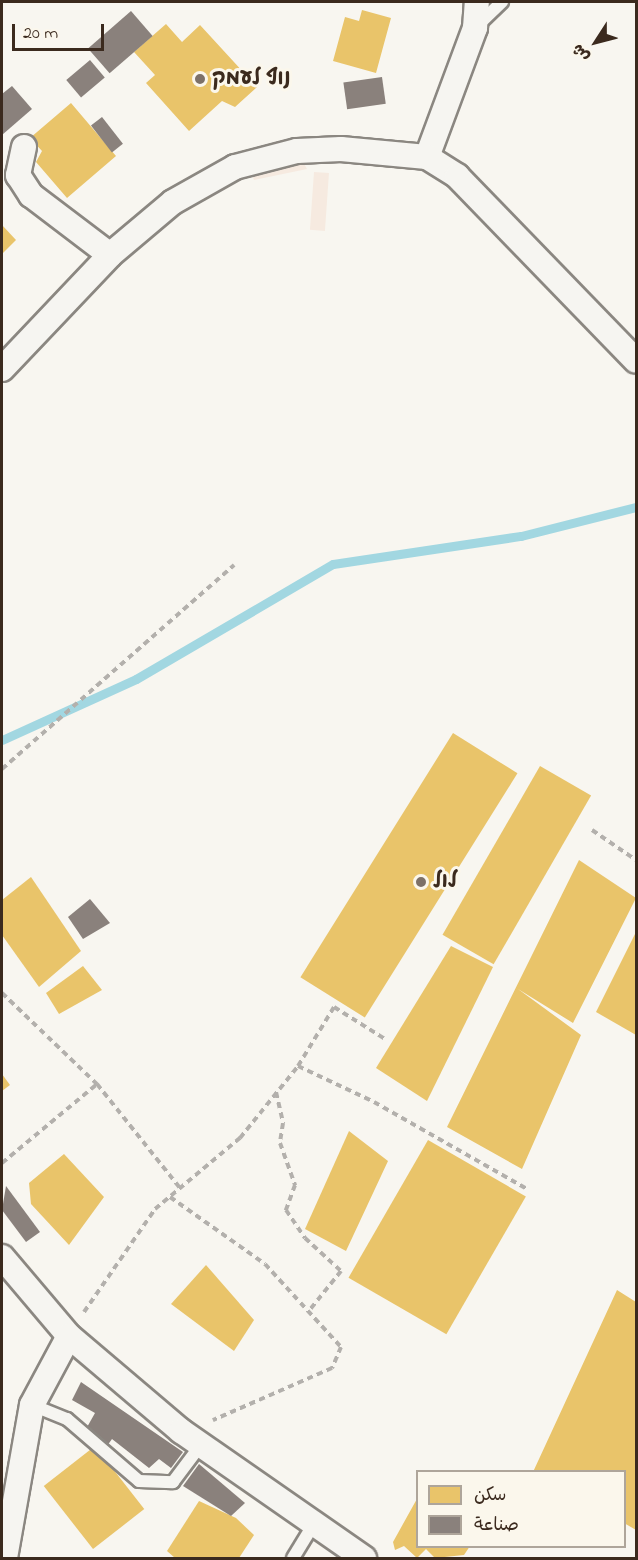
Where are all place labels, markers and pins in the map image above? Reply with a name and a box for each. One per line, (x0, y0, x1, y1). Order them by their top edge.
place label: נוף לעמק (212, 66, 291, 92)
marker: נוף לעמק (193, 72, 207, 86)
place label: לול (433, 869, 457, 895)
marker: לול (414, 875, 428, 889)

